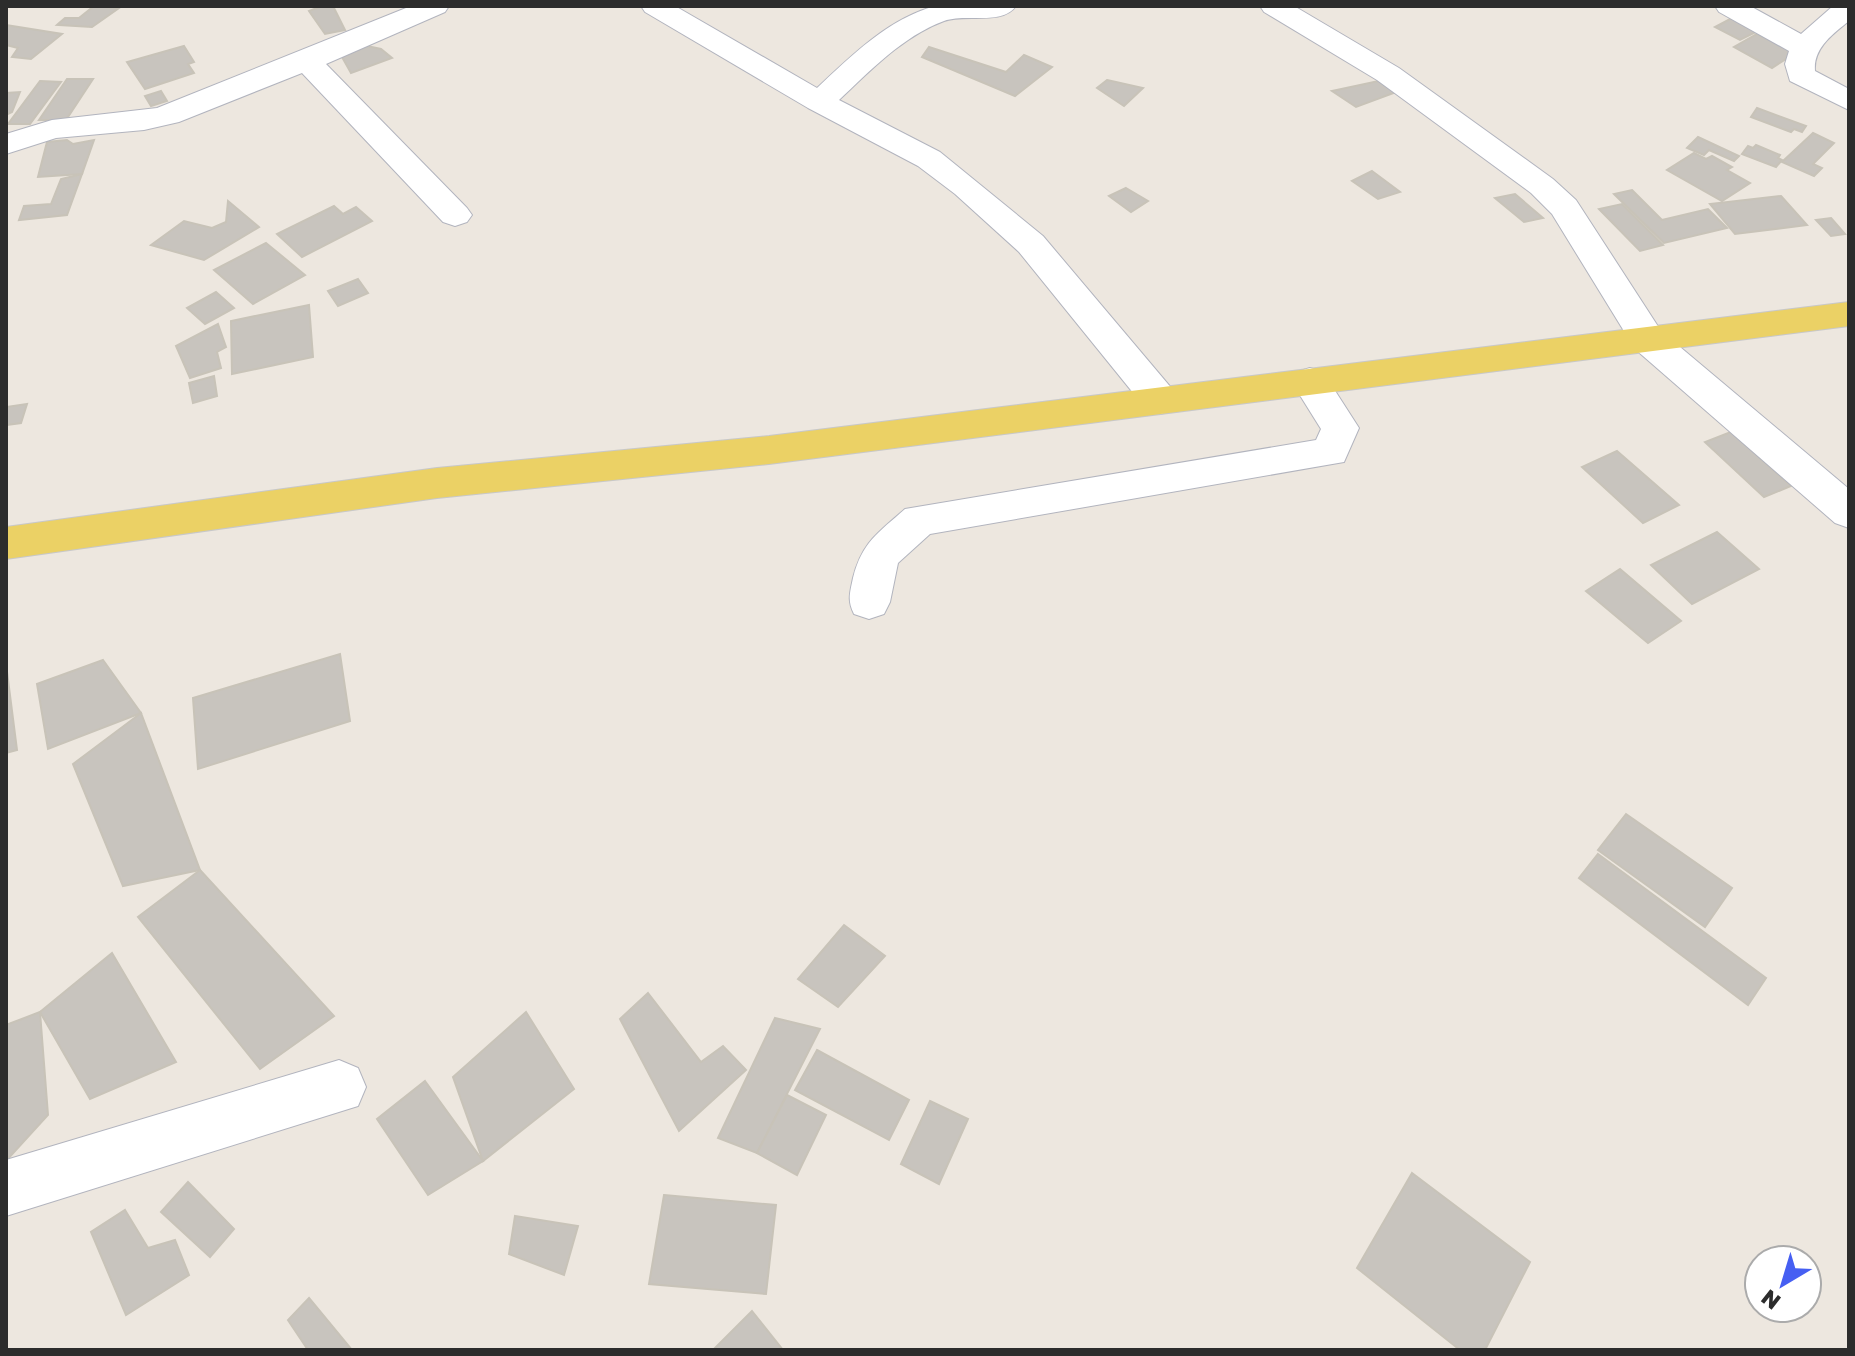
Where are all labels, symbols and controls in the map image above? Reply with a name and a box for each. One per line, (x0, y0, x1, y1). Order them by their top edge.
north arrow (1743, 1244, 1823, 1324)
text: N (1755, 1284, 1785, 1316)

